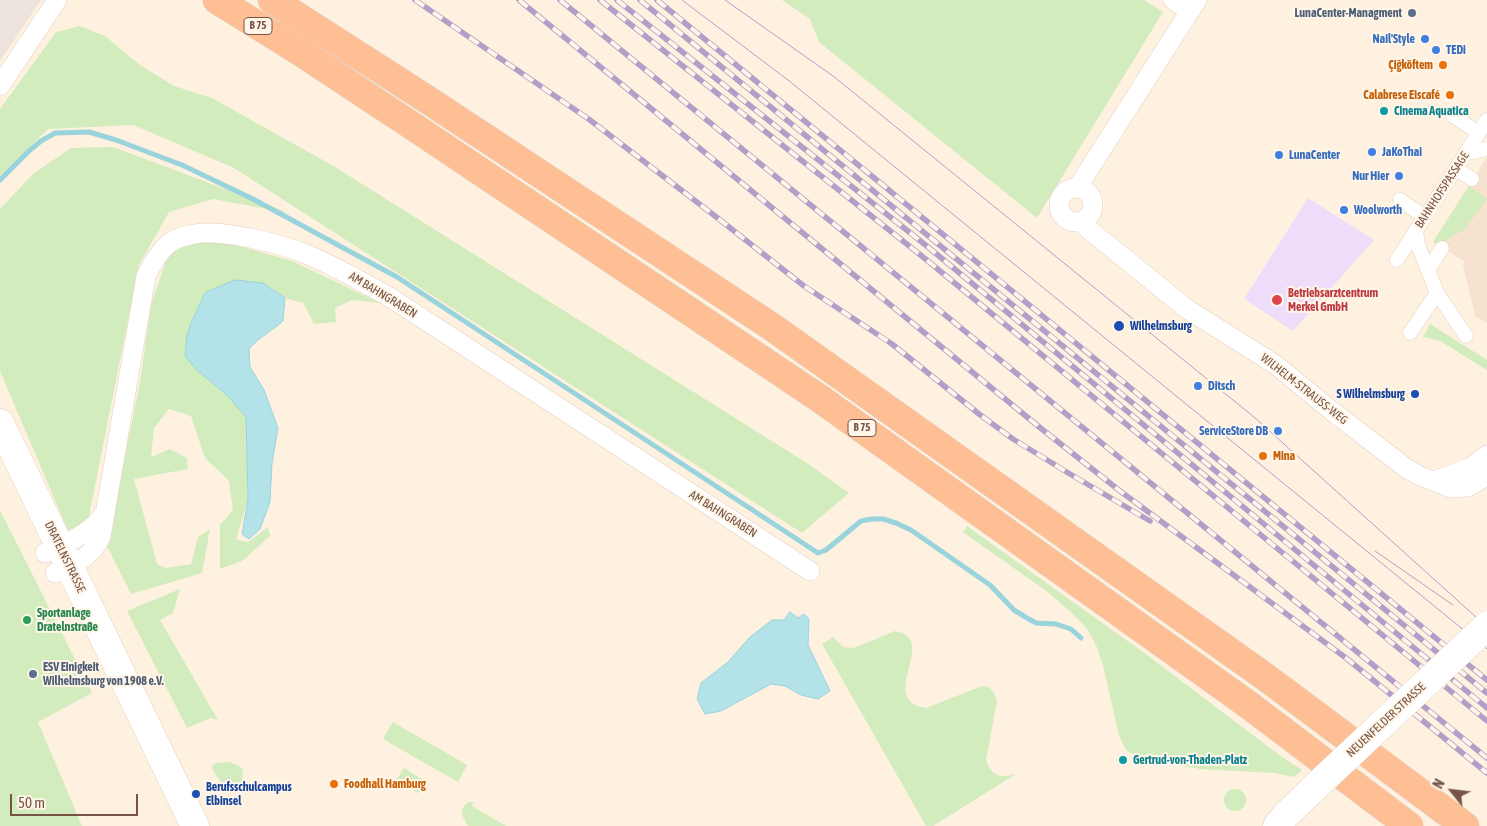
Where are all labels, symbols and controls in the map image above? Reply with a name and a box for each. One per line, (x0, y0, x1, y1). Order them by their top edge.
place label: LunaCenter-Managment (1295, 6, 1402, 20)
marker: LunaCenter-Managment (1406, 7, 1418, 19)
road number: B 75 (244, 18, 272, 34)
place label: Nail'Style (1372, 32, 1415, 46)
marker: Nail'Style (1419, 33, 1431, 45)
place label: TEDi (1446, 43, 1466, 57)
marker: TEDi (1430, 44, 1442, 56)
place label: Çiğköftem (1388, 58, 1433, 72)
marker: Çiğköftem (1437, 59, 1449, 71)
place label: Calabrese Eiscafé (1363, 88, 1440, 102)
marker: Calabrese Eiscafé (1444, 89, 1456, 101)
place label: Cinema Aquatica (1394, 104, 1468, 118)
marker: Cinema Aquatica (1378, 105, 1390, 117)
place label: JaKoThai (1382, 145, 1422, 159)
marker: JaKoThai (1366, 146, 1378, 158)
place label: LunaCenter (1289, 148, 1340, 162)
marker: LunaCenter (1273, 149, 1285, 161)
street label: BAHNHOFSPASSAGE (1412, 149, 1472, 231)
place label: Nur Hier (1352, 169, 1389, 183)
marker: Nur Hier (1393, 170, 1405, 182)
place label: Woolworth (1354, 203, 1402, 217)
marker: Woolworth (1338, 204, 1350, 216)
street label: AM BAHNGRABEN (346, 269, 420, 321)
place label: Betriebsarztcentrum Merkel GmbH (1288, 286, 1378, 314)
marker: Betriebsarztcentrum Merkel GmbH (1270, 293, 1284, 307)
marker: Wilhelmsburg (1112, 319, 1126, 333)
place label: Wilhelmsburg (1130, 319, 1192, 333)
street label: WILHELM-STRAUSS-WEG (1258, 350, 1350, 428)
place label: Ditsch (1208, 379, 1235, 393)
marker: Ditsch (1192, 380, 1204, 392)
place label: S Wilhelmsburg (1337, 387, 1405, 401)
marker: S Wilhelmsburg (1409, 388, 1421, 400)
road number: B 75 (848, 419, 876, 436)
place label: ServiceStore DB (1199, 424, 1268, 438)
marker: ServiceStore DB (1272, 425, 1284, 437)
place label: Mina (1273, 449, 1295, 463)
marker: Mina (1257, 450, 1269, 462)
street label: AM BAHNGRABEN (686, 487, 760, 541)
street label: DRATELNSTRASSE (42, 519, 88, 595)
place label: Sportanlage Dratelnstraße (37, 606, 98, 634)
marker: Sportanlage Dratelnstraße (21, 614, 33, 626)
place label: ESV Einigkeit Wilhelmsburg von 1908 e.V. (43, 660, 164, 688)
marker: ESV Einigkeit Wilhelmsburg von 1908 e.V. (27, 668, 39, 680)
street label: NEUENFELDER STRASSE (1343, 680, 1429, 760)
place label: Gertrud-von-Thaden-Platz (1133, 753, 1247, 767)
marker: Gertrud-von-Thaden-Platz (1117, 754, 1129, 766)
north arrow (1427, 766, 1477, 816)
text: N (1430, 776, 1448, 791)
place label: Foodhall Hamburg (344, 777, 426, 791)
marker: Foodhall Hamburg (328, 778, 340, 790)
place label: Berufsschulcampus Elbinsel (206, 780, 292, 808)
scale bar (12, 784, 140, 816)
marker: Berufsschulcampus Elbinsel (190, 788, 202, 800)
text: 50 m (18, 794, 45, 811)

